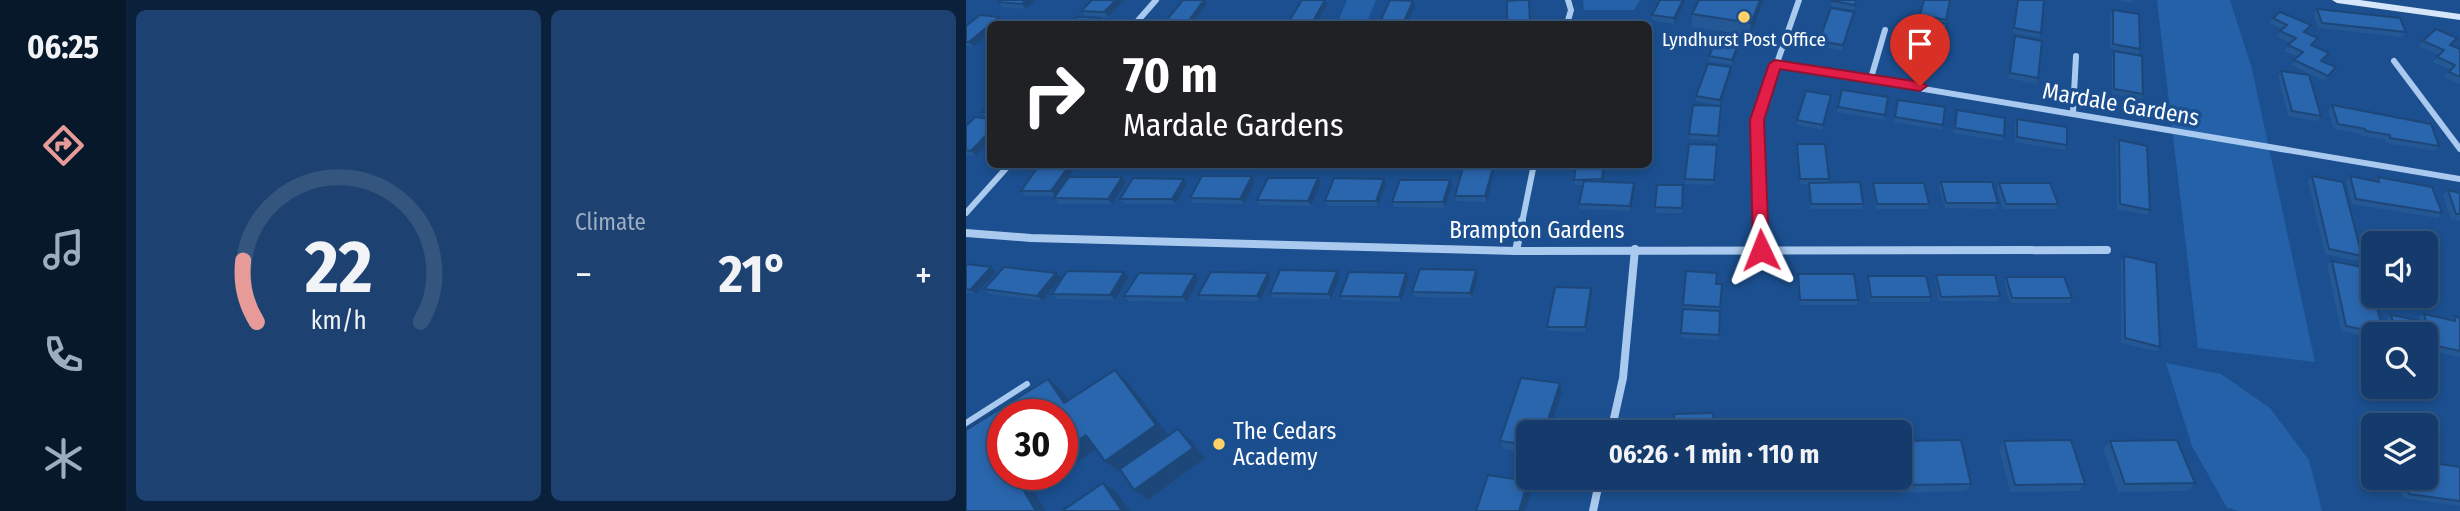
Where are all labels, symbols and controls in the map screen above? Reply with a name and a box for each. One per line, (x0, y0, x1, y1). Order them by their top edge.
marker: Lyndhurst Post Office (1736, 9, 1752, 25)
pin (1890, 14, 1950, 86)
icon: arrive (1901, 25, 1939, 63)
text: 06:25 (27, 28, 99, 66)
place label: Lyndhurst Post Office (1662, 28, 1826, 51)
text: 70 m (1123, 46, 1218, 105)
icon: right (1008, 49, 1099, 140)
street label: Mardale Gardens (2040, 76, 2202, 132)
text: Mardale Gardens (1123, 106, 1344, 144)
icon: directions (39, 121, 88, 170)
text: Climate (575, 208, 646, 236)
position arrow (1724, 213, 1798, 287)
street label: Brampton Gardens (1449, 216, 1625, 244)
text: 22 (304, 224, 372, 311)
icon: music (39, 225, 88, 274)
map controls (2361, 231, 2438, 490)
button: sound (2361, 231, 2438, 308)
text: 21° (719, 243, 788, 306)
text: − (575, 252, 592, 298)
text: + (915, 252, 932, 298)
text: km/h (311, 305, 366, 335)
button: search (2361, 322, 2438, 399)
icon: phone (39, 330, 88, 379)
speed limit sign: 30 (987, 399, 1078, 490)
button: layers (2361, 413, 2438, 490)
place label: The Cedars Academy (1233, 417, 1336, 471)
icon: climate (39, 434, 88, 483)
marker: The Cedars Academy (1211, 436, 1227, 452)
text: 06:26 · 1 min · 110 m (1609, 439, 1819, 470)

